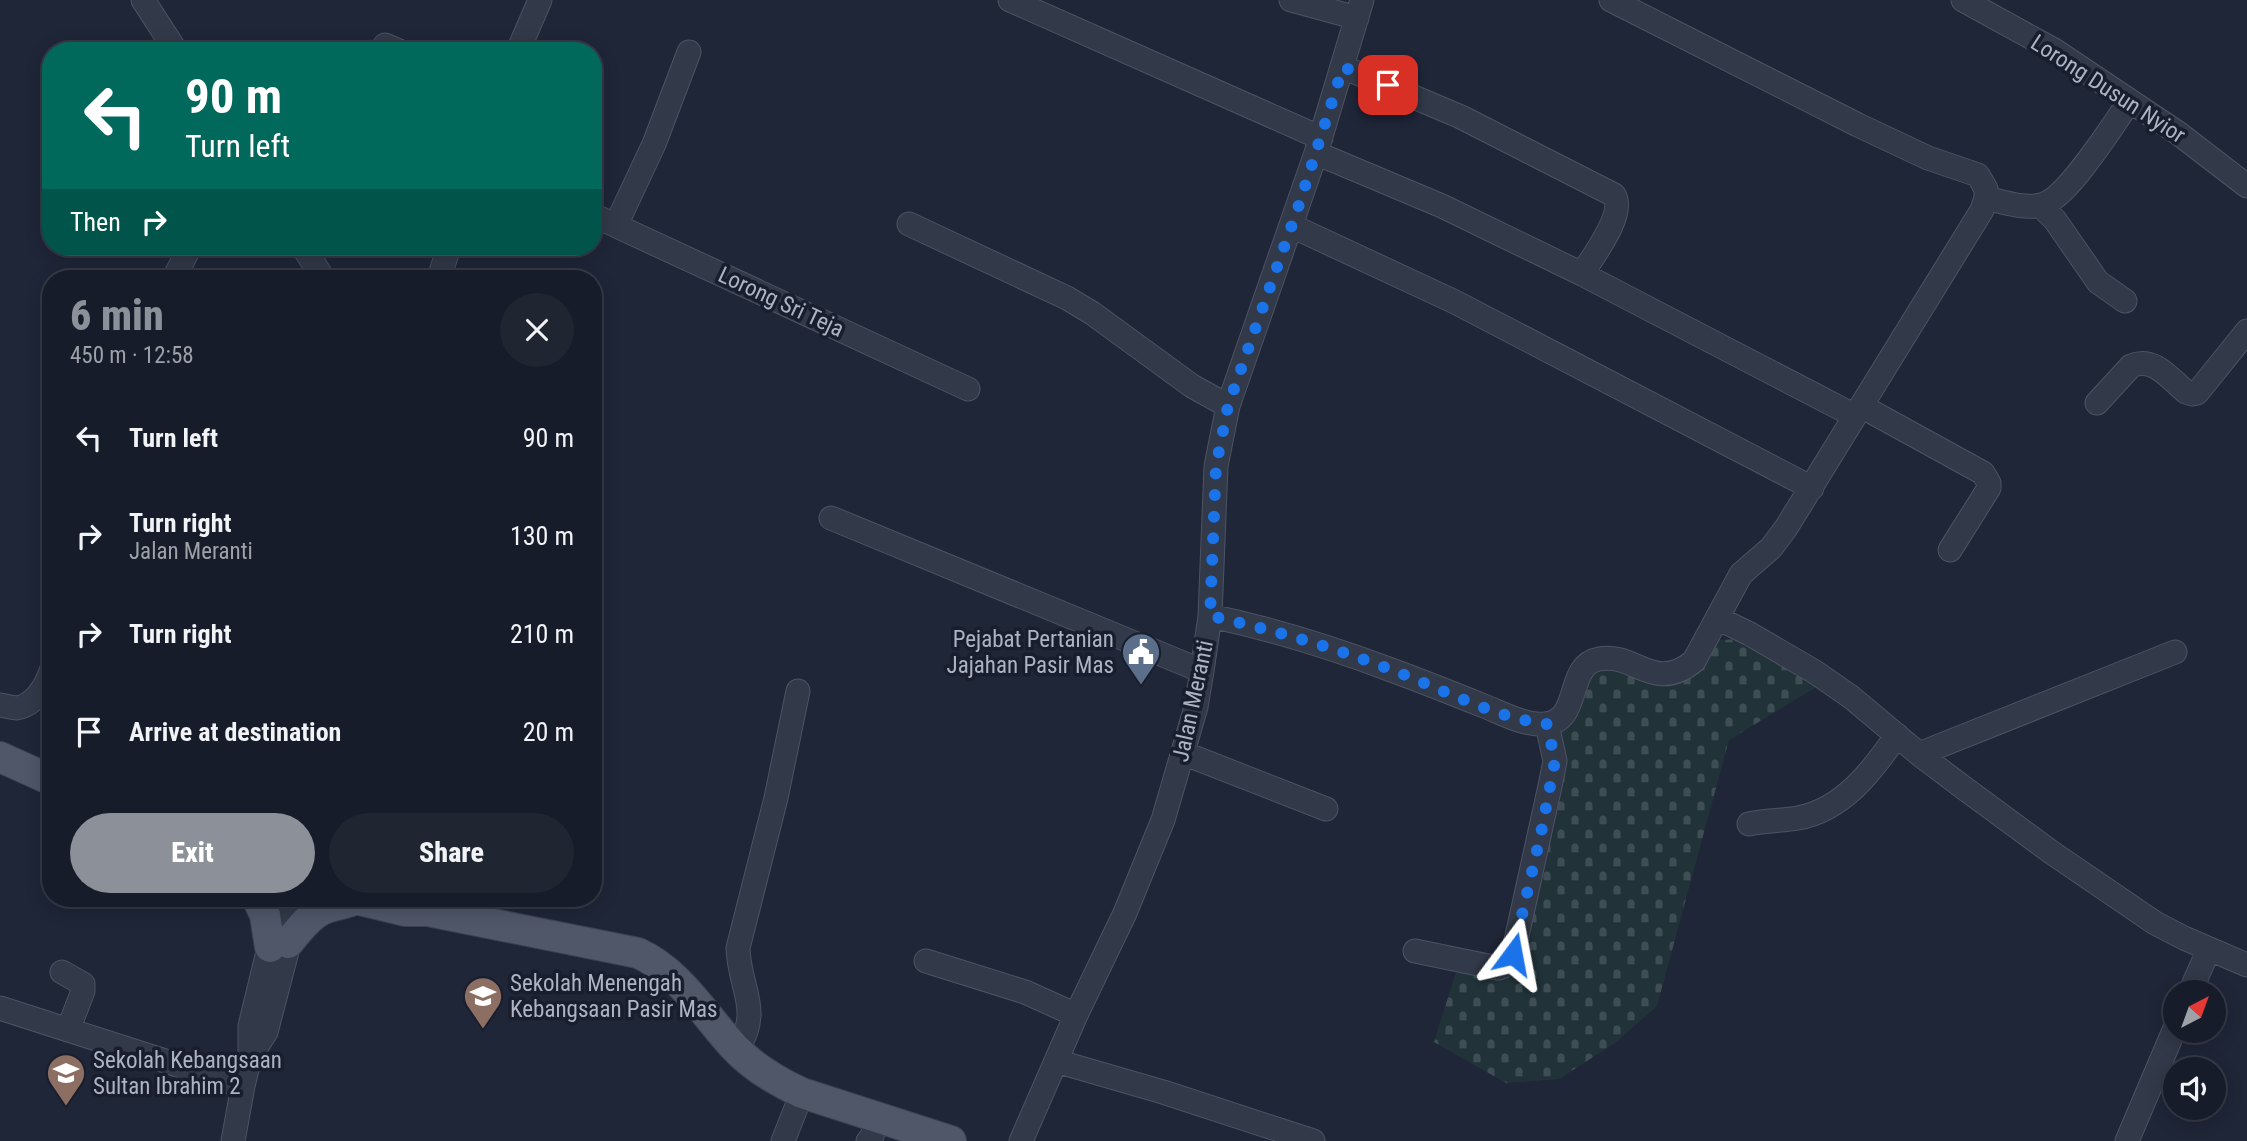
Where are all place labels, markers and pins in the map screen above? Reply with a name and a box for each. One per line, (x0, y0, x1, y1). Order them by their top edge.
pin (1358, 55, 1418, 115)
place label: Pejabat Pertanian Jajahan Pasir Mas (947, 626, 1114, 679)
public building icon: Pejabat Pertanian Jajahan Pasir Mas (1120, 631, 1162, 686)
place label: Sekolah Menengah Kebangsaan Pasir Mas (510, 970, 717, 1023)
school or university icon: Sekolah Menengah Kebangsaan Pasir Mas (462, 975, 504, 1030)
place label: Sekolah Kebangsaan Sultan Ibrahim 2 (93, 1047, 282, 1100)
school or university icon: Sekolah Kebangsaan Sultan Ibrahim 2 (45, 1052, 87, 1107)

